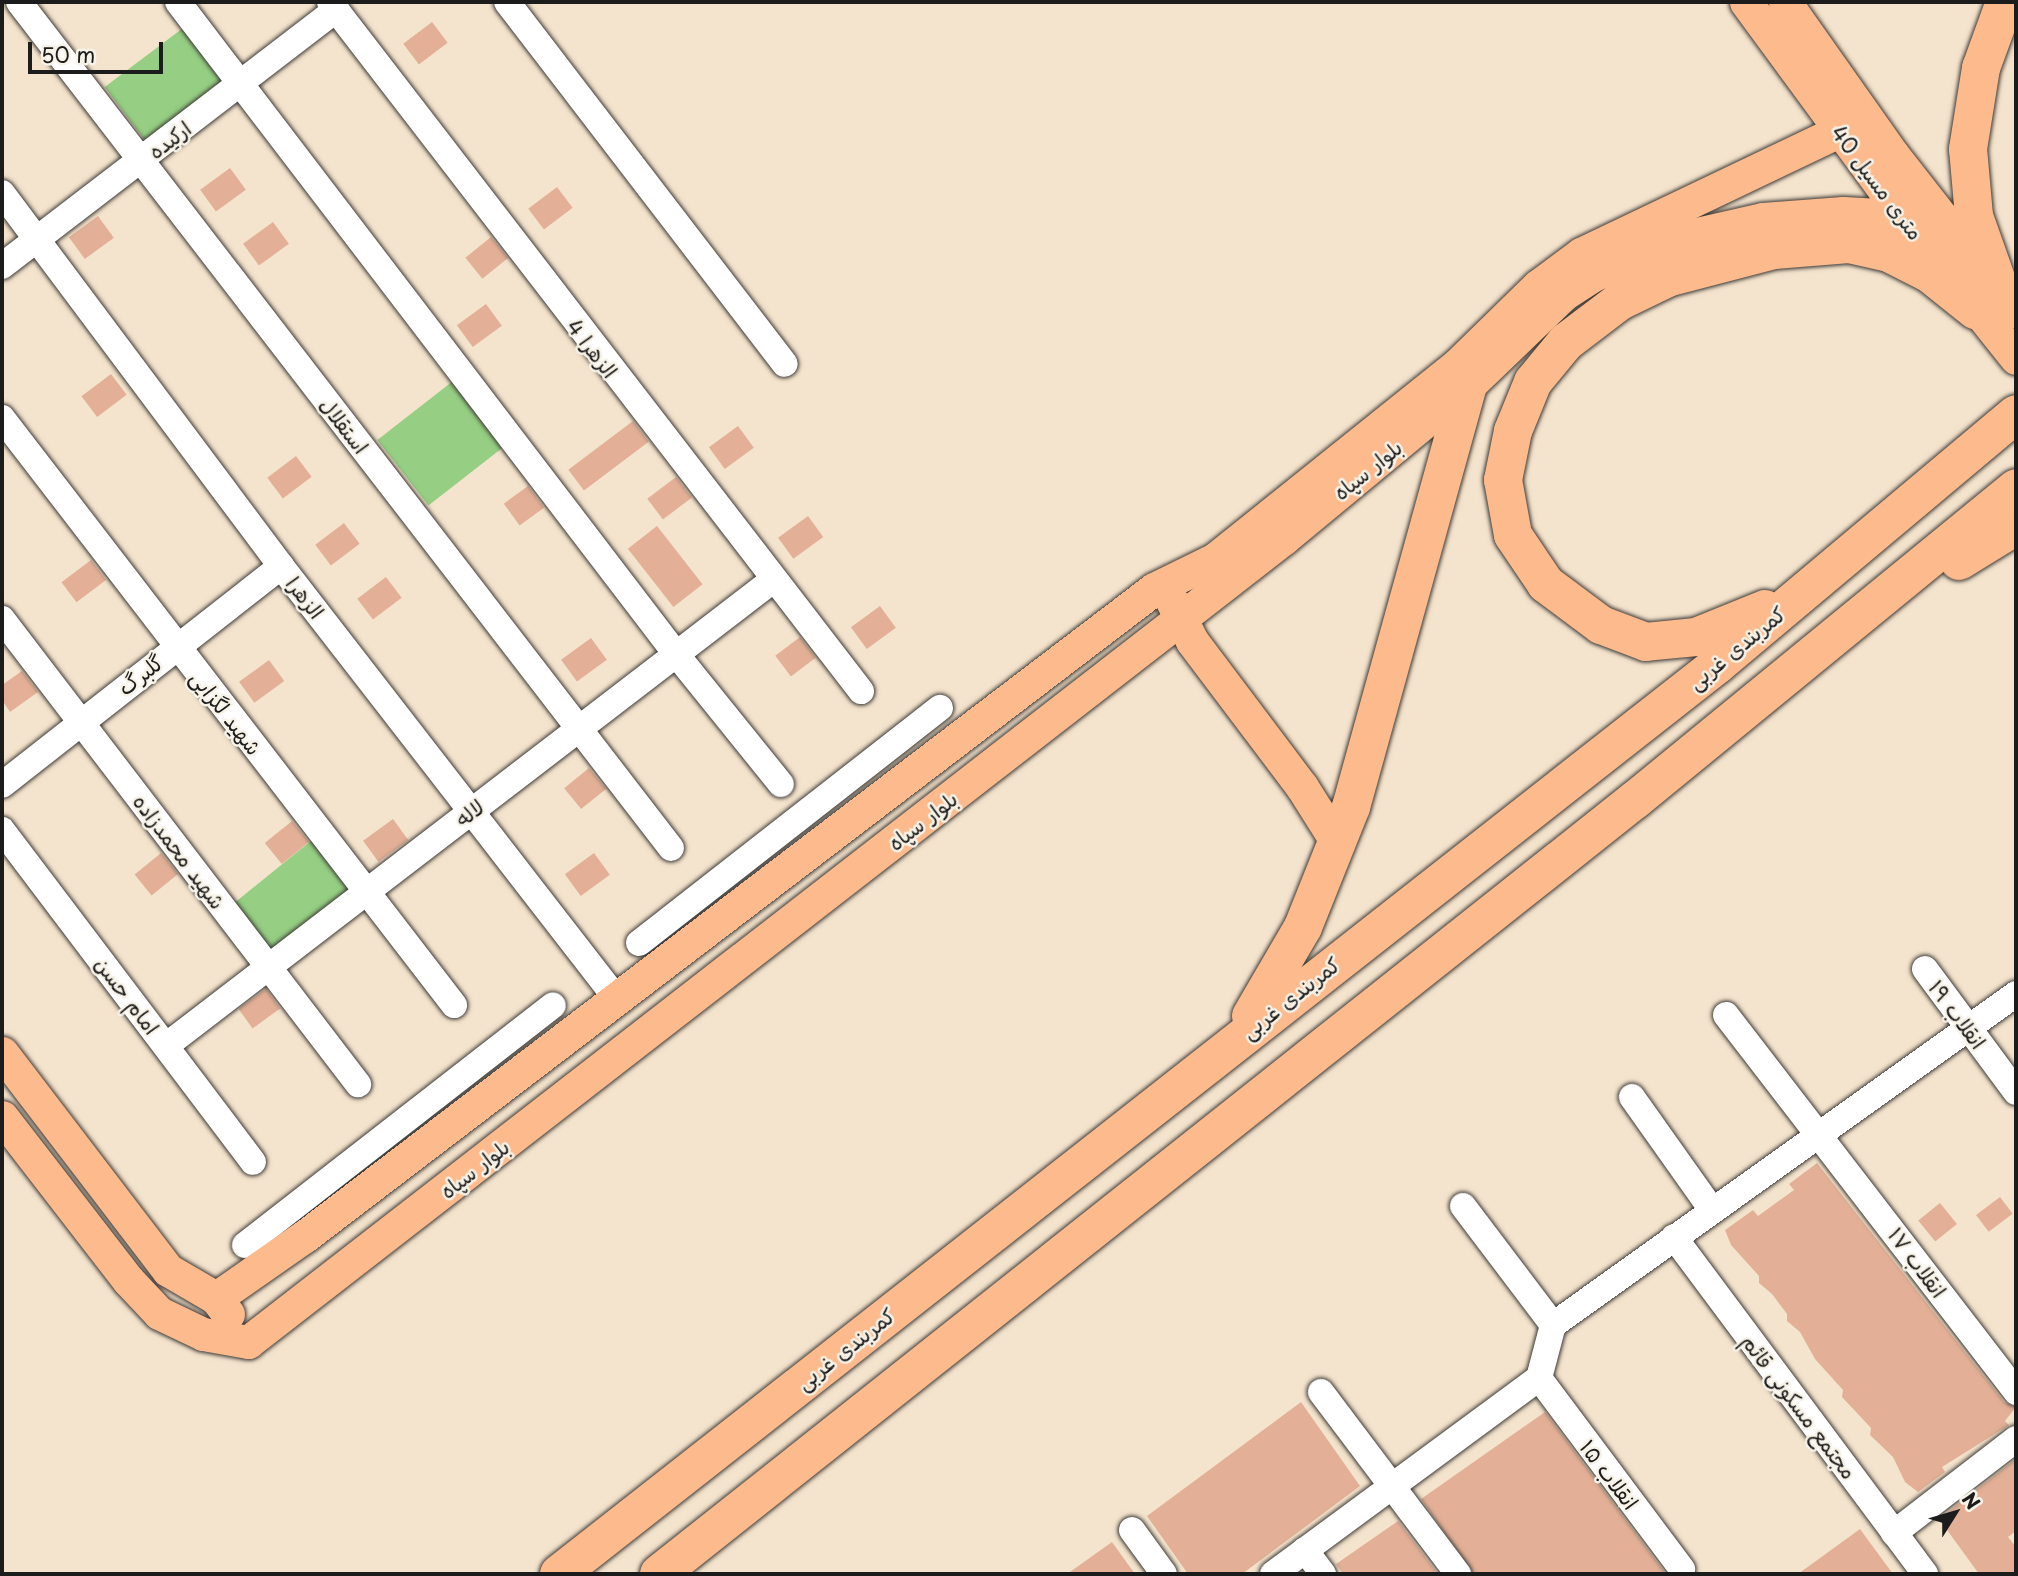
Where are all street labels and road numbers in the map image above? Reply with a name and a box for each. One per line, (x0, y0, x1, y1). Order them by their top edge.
street label: ارکیده (143, 115, 195, 163)
street label: 40 متری مسیل (1827, 120, 1929, 244)
street label: الزهرا 4 (562, 314, 624, 382)
street label: استقلال (315, 392, 375, 458)
street label: بلوار سپاه (1328, 434, 1406, 504)
street label: الزهرا (282, 571, 330, 623)
street label: کمربندی غربی (1682, 600, 1790, 694)
street label: گلبرگ (112, 648, 168, 700)
street label: شهید لگزایی (186, 665, 268, 759)
street label: بلوار سپاه (882, 785, 962, 855)
street label: شهید محمدزاده (129, 789, 231, 913)
street label: لاله (450, 793, 488, 831)
street label: امام حسن (91, 951, 165, 1039)
street label: کمربندی غربی (1236, 951, 1344, 1043)
street label: انقلاب ۱۹ (1924, 975, 1992, 1053)
street label: بلوار سپاه (434, 1133, 514, 1203)
street label: انقلاب ۱۷ (1884, 1222, 1952, 1302)
street label: کمربندی غربی (791, 1302, 899, 1394)
street label: مجتمع مسکونی قائم (1737, 1329, 1863, 1483)
street label: انقلاب ۱۵ (1576, 1434, 1644, 1514)

